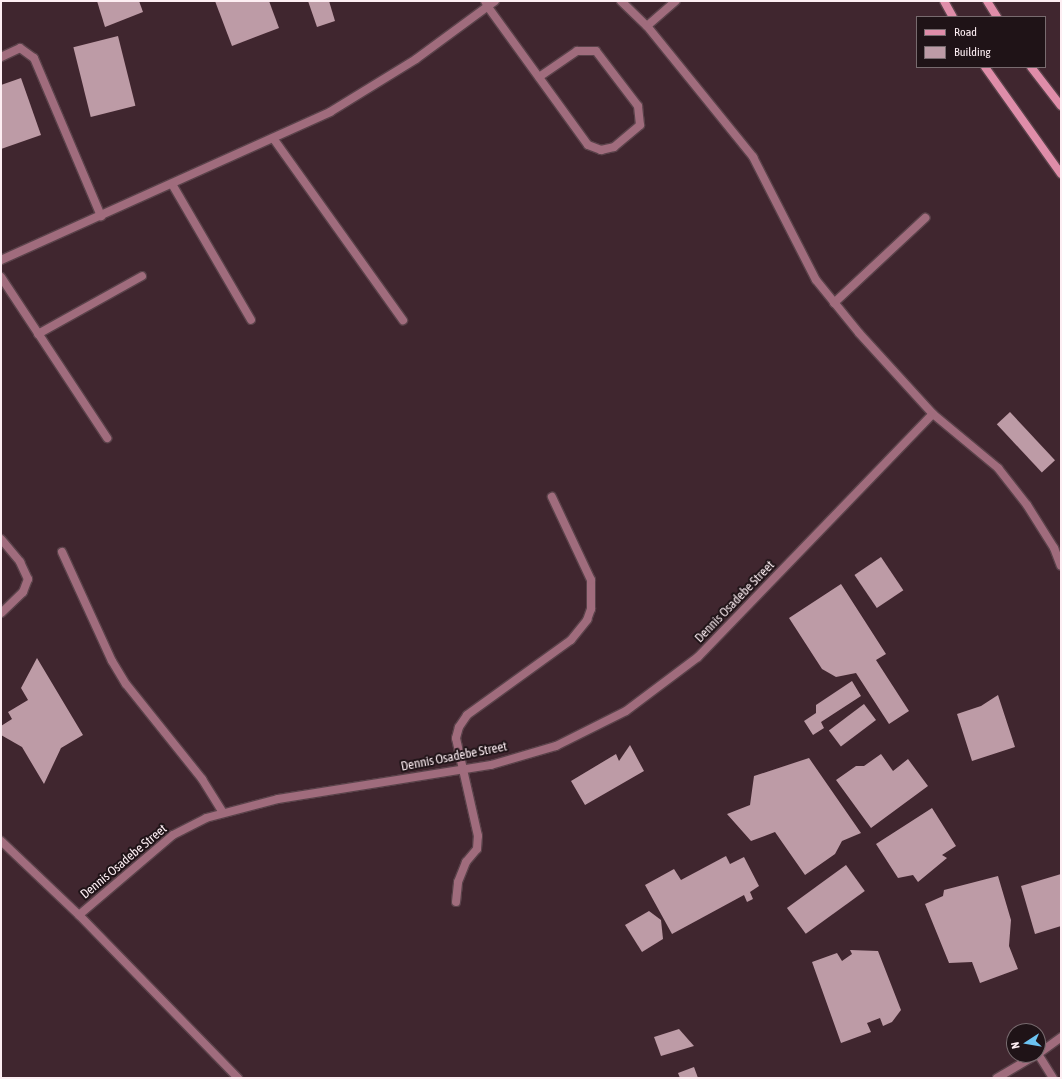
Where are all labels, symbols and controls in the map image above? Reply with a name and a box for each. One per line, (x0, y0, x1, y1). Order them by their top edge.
legend (916, 16, 1046, 68)
text: Road (954, 25, 977, 39)
text: Building (954, 45, 991, 59)
street label: Dennis Osadebe Street (692, 558, 778, 646)
street label: Dennis Osadebe Street (400, 739, 508, 775)
street label: Dennis Osadebe Street (78, 821, 170, 903)
north arrow (1006, 1023, 1046, 1063)
text: N (1009, 1041, 1022, 1050)

